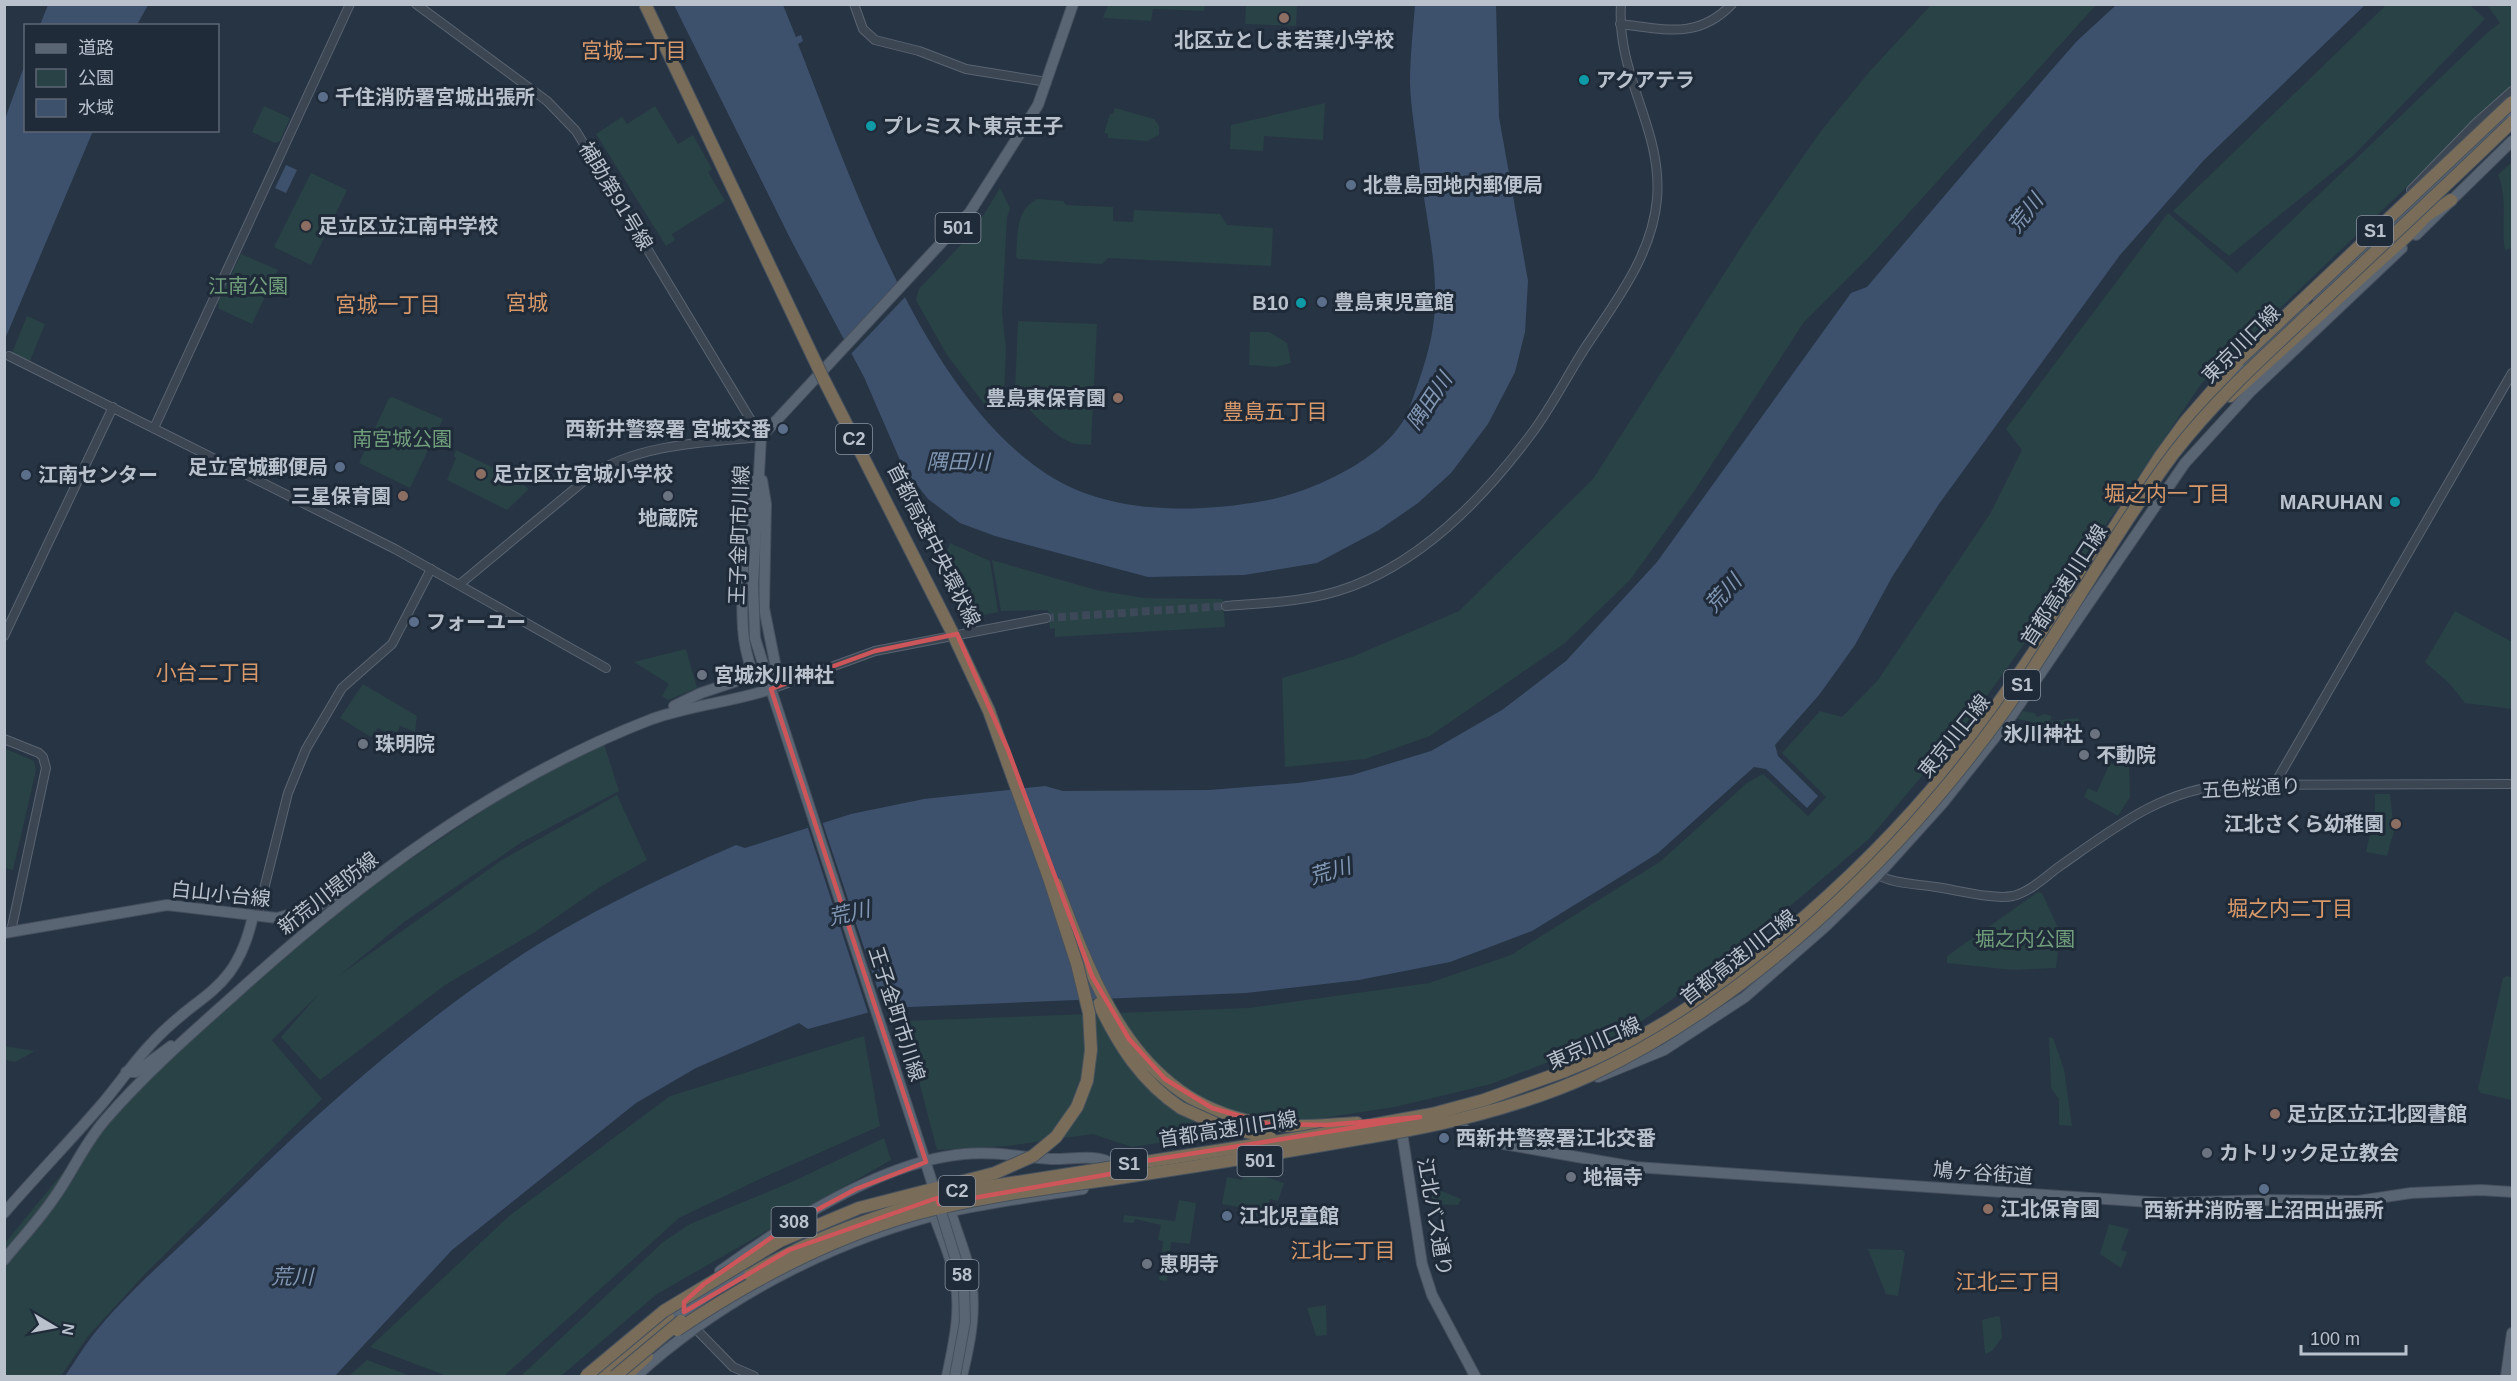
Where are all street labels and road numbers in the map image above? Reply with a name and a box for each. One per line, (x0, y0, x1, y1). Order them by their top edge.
street label: 補助第91号線 (575, 138, 657, 254)
road number: 501 (936, 213, 980, 243)
road number: S1 (2357, 216, 2393, 246)
street label: 東京川口線 (2198, 301, 2284, 387)
road number: C2 (836, 424, 872, 454)
street label: 首都高速中央環状線 (883, 460, 985, 630)
street label: 王子金町市川線 (726, 465, 752, 605)
street label: 首都高速川口線 (2017, 520, 2111, 650)
road number: S1 (2004, 670, 2040, 700)
street label: 東京川口線 (1914, 690, 1994, 782)
street label: 五色桜通り (2200, 774, 2302, 802)
street label: 新荒川堤防線 (274, 847, 382, 939)
street label: 白山小台線 (170, 878, 272, 910)
street label: 首都高速川口線 (1676, 905, 1800, 1009)
street label: 王子金町市川線 (865, 944, 929, 1084)
street label: 東京川口線 (1544, 1013, 1644, 1073)
street label: 首都高速川口線 (1157, 1107, 1299, 1151)
road number: 501 (1238, 1146, 1282, 1176)
road number: S1 (1111, 1149, 1147, 1179)
street label: 江北バス通り (1414, 1156, 1456, 1278)
street label: 鳩ヶ谷街道 (1932, 1159, 2034, 1187)
road number: C2 (939, 1176, 975, 1206)
road number: 308 (772, 1207, 816, 1237)
road number: 58 (946, 1260, 978, 1290)

